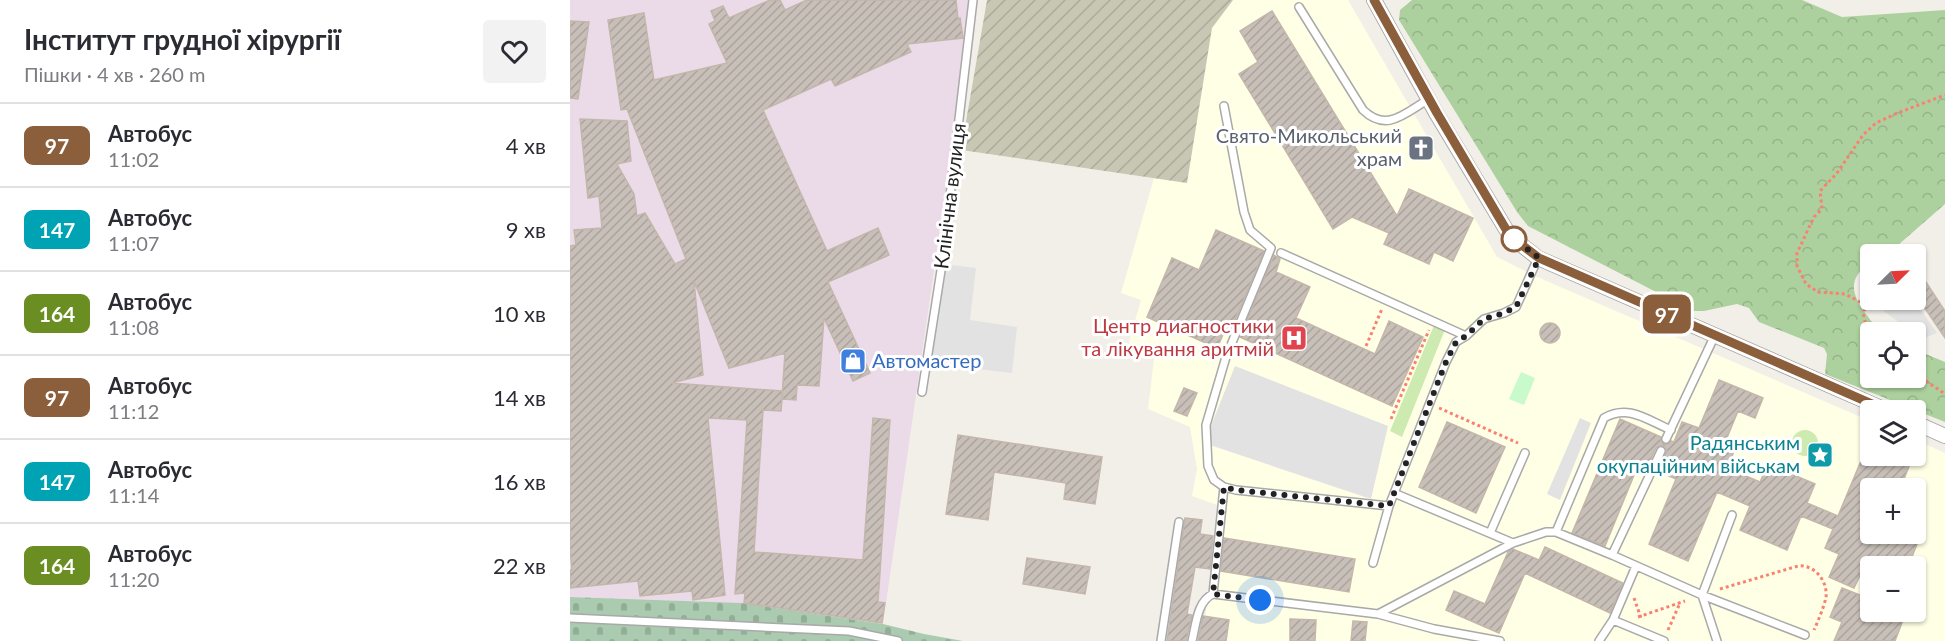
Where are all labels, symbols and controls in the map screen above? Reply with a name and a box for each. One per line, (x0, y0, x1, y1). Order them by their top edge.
button: heart (483, 20, 546, 83)
text: Інститут грудної хірургії (24, 22, 341, 56)
text: Пішки · 4 хв · 260 m (24, 62, 206, 86)
text: Автобус (108, 120, 192, 147)
street label: Клінічна вулиця (928, 122, 970, 270)
place label: Свято-Микольський храм (1216, 123, 1402, 170)
text: 4 хв (506, 132, 546, 159)
text: 97 (45, 133, 69, 158)
church icon: Свято-Микольський храм (1406, 133, 1436, 163)
text: 11:02 (108, 147, 159, 171)
text: Автобус (108, 204, 192, 231)
text: 9 хв (506, 216, 546, 243)
text: 147 (39, 217, 75, 242)
unlabelled marker (1501, 226, 1527, 252)
text: 11:07 (108, 231, 159, 255)
north arrow (1860, 244, 1926, 310)
map controls (1860, 244, 1926, 622)
text: Автобус (108, 288, 192, 315)
line badge: 97 (1640, 294, 1694, 334)
text: 10 хв (493, 300, 546, 327)
text: 164 (39, 301, 75, 326)
text: 97 (1655, 302, 1679, 327)
place label: Центр диагностики та лікування аритмій (1081, 313, 1274, 360)
text: 11:08 (108, 315, 159, 339)
button: locate (1860, 322, 1926, 388)
hospital icon: Центр диагностики та лікування аритмій (1279, 323, 1309, 353)
shop icon: Автомастер (838, 346, 868, 376)
place label: Автомастер (872, 348, 981, 372)
text: Автобус (108, 372, 192, 399)
text: 14 хв (493, 384, 546, 411)
text: 97 (45, 385, 69, 410)
text: 11:12 (108, 399, 159, 423)
button: layers (1860, 400, 1926, 466)
place label: Радянським окупаційним військам (1597, 430, 1800, 477)
place icon: Радянським окупаційним військам (1805, 440, 1835, 470)
text: Автобус (108, 456, 192, 483)
text: 16 хв (493, 468, 546, 495)
text: 147 (39, 469, 75, 494)
button: + (1860, 478, 1926, 544)
text: 11:14 (108, 483, 159, 507)
text: Автобус (108, 540, 192, 567)
text: 22 хв (493, 552, 546, 579)
text: 164 (39, 553, 75, 578)
button: − (1860, 556, 1926, 622)
text: 11:20 (108, 567, 159, 591)
your location (1245, 585, 1275, 615)

